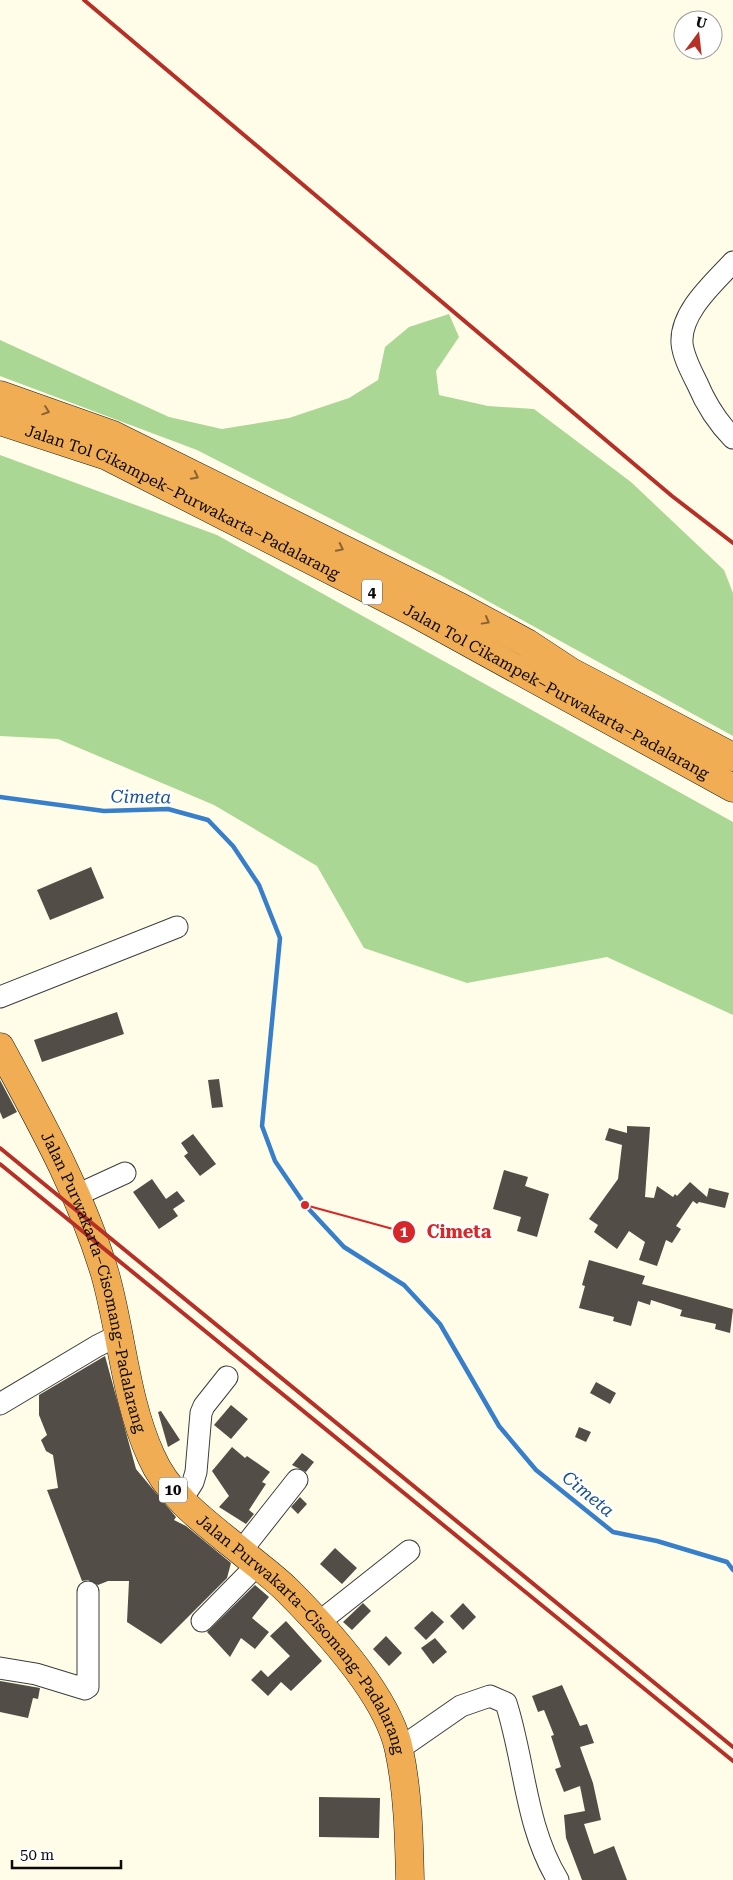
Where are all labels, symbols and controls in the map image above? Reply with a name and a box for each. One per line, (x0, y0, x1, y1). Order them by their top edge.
north arrow (673, 10, 723, 60)
text: U (694, 13, 709, 32)
one-way arrow (41, 405, 50, 415)
street label: Jalan Tol Cikampek–Purwakarta–Padalarang (23, 421, 344, 584)
one-way arrow (190, 470, 199, 480)
one-way arrow (335, 542, 344, 552)
road number: 4 (362, 580, 382, 604)
street label: Jalan Tol Cikampek–Purwakarta–Padalarang (401, 600, 713, 784)
one-way arrow (480, 615, 489, 625)
water label: Cimeta (111, 785, 172, 808)
street label: Jalan Purwakarta–Cisomang–Padalarang (37, 1129, 150, 1436)
callout: Cimeta (392, 1215, 501, 1248)
text: Cimeta (427, 1221, 492, 1242)
text: 1 (400, 1223, 409, 1241)
water label: Cimeta (558, 1466, 619, 1521)
road number: 10 (159, 1478, 187, 1502)
street label: Jalan Purwakarta–Cisomang–Padalarang (193, 1510, 409, 1757)
scale bar (12, 1838, 121, 1870)
text: 50 m (20, 1846, 55, 1864)

